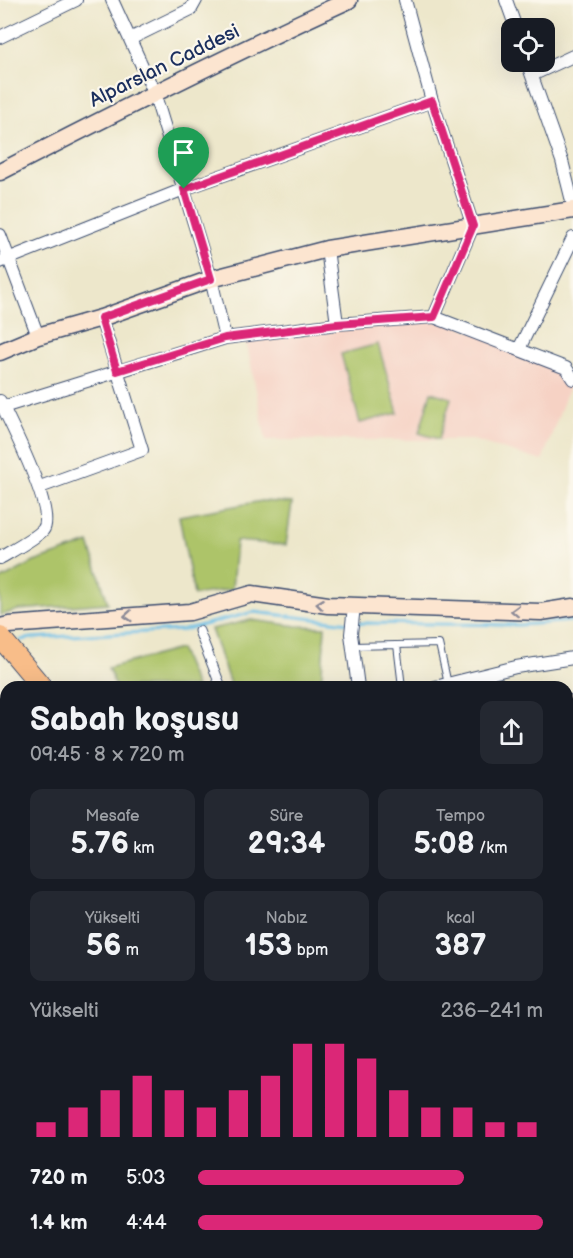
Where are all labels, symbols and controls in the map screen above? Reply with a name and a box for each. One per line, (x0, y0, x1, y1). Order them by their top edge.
map controls (501, 18, 555, 72)
button: locate (501, 18, 555, 72)
street label: Alparslan Caddesi (85, 19, 243, 113)
pin (158, 127, 209, 189)
icon: arrive (167, 136, 200, 169)
one-way arrow (315, 598, 325, 610)
one-way arrow (510, 605, 519, 617)
one-way arrow (124, 609, 133, 622)
text: Sabah koşusu (30, 700, 239, 740)
button: share (480, 701, 543, 764)
text: 09:45 · 8 × 720 m (30, 743, 185, 767)
text: Mesafe (85, 807, 140, 826)
text: Süre (270, 807, 303, 826)
text: Tempo (436, 807, 485, 826)
text: 5.76 (71, 826, 129, 862)
text: 29:34 (248, 826, 325, 862)
text: 5:08 (414, 826, 475, 862)
text: km (129, 839, 154, 858)
text: /km (475, 839, 507, 858)
text: Yükselti (85, 909, 140, 928)
text: Nabız (266, 909, 307, 928)
text: kcal (446, 909, 475, 928)
text: 56 (86, 928, 121, 964)
text: 153 (245, 928, 292, 964)
text: 387 (434, 928, 487, 964)
text: m (121, 941, 139, 960)
text: bpm (292, 941, 328, 960)
text: Yükselti (30, 999, 99, 1023)
text: 236–241 m (441, 999, 543, 1023)
text: 720 m (30, 1166, 88, 1190)
text: 5:03 (126, 1166, 166, 1190)
text: 1.4 km (30, 1211, 88, 1235)
text: 4:44 (126, 1211, 167, 1235)

